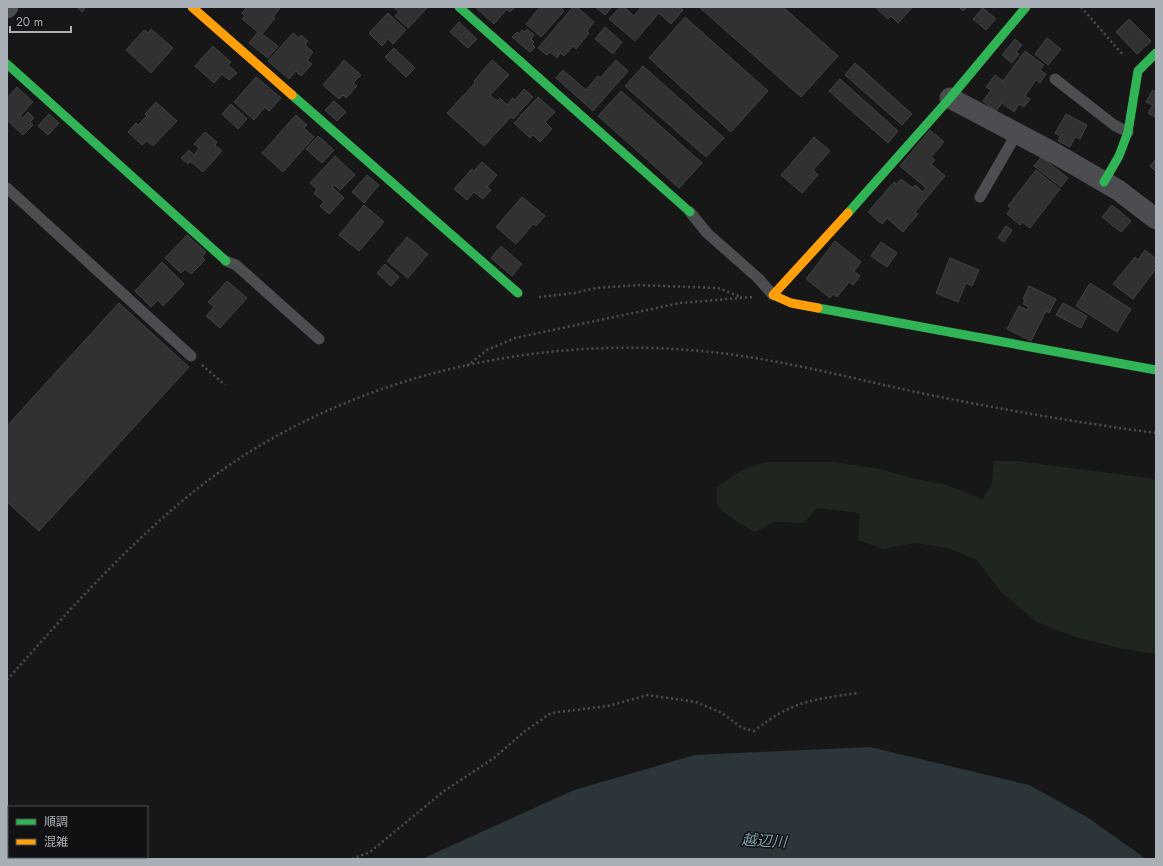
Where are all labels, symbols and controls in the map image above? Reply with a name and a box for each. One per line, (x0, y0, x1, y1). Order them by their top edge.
scale bar (10, 8, 71, 34)
text: 20 m (16, 13, 43, 31)
legend (8, 806, 148, 858)
text: 順調 (44, 813, 68, 831)
water label: 越辺川 (741, 829, 789, 853)
text: 混雑 (44, 833, 68, 851)

